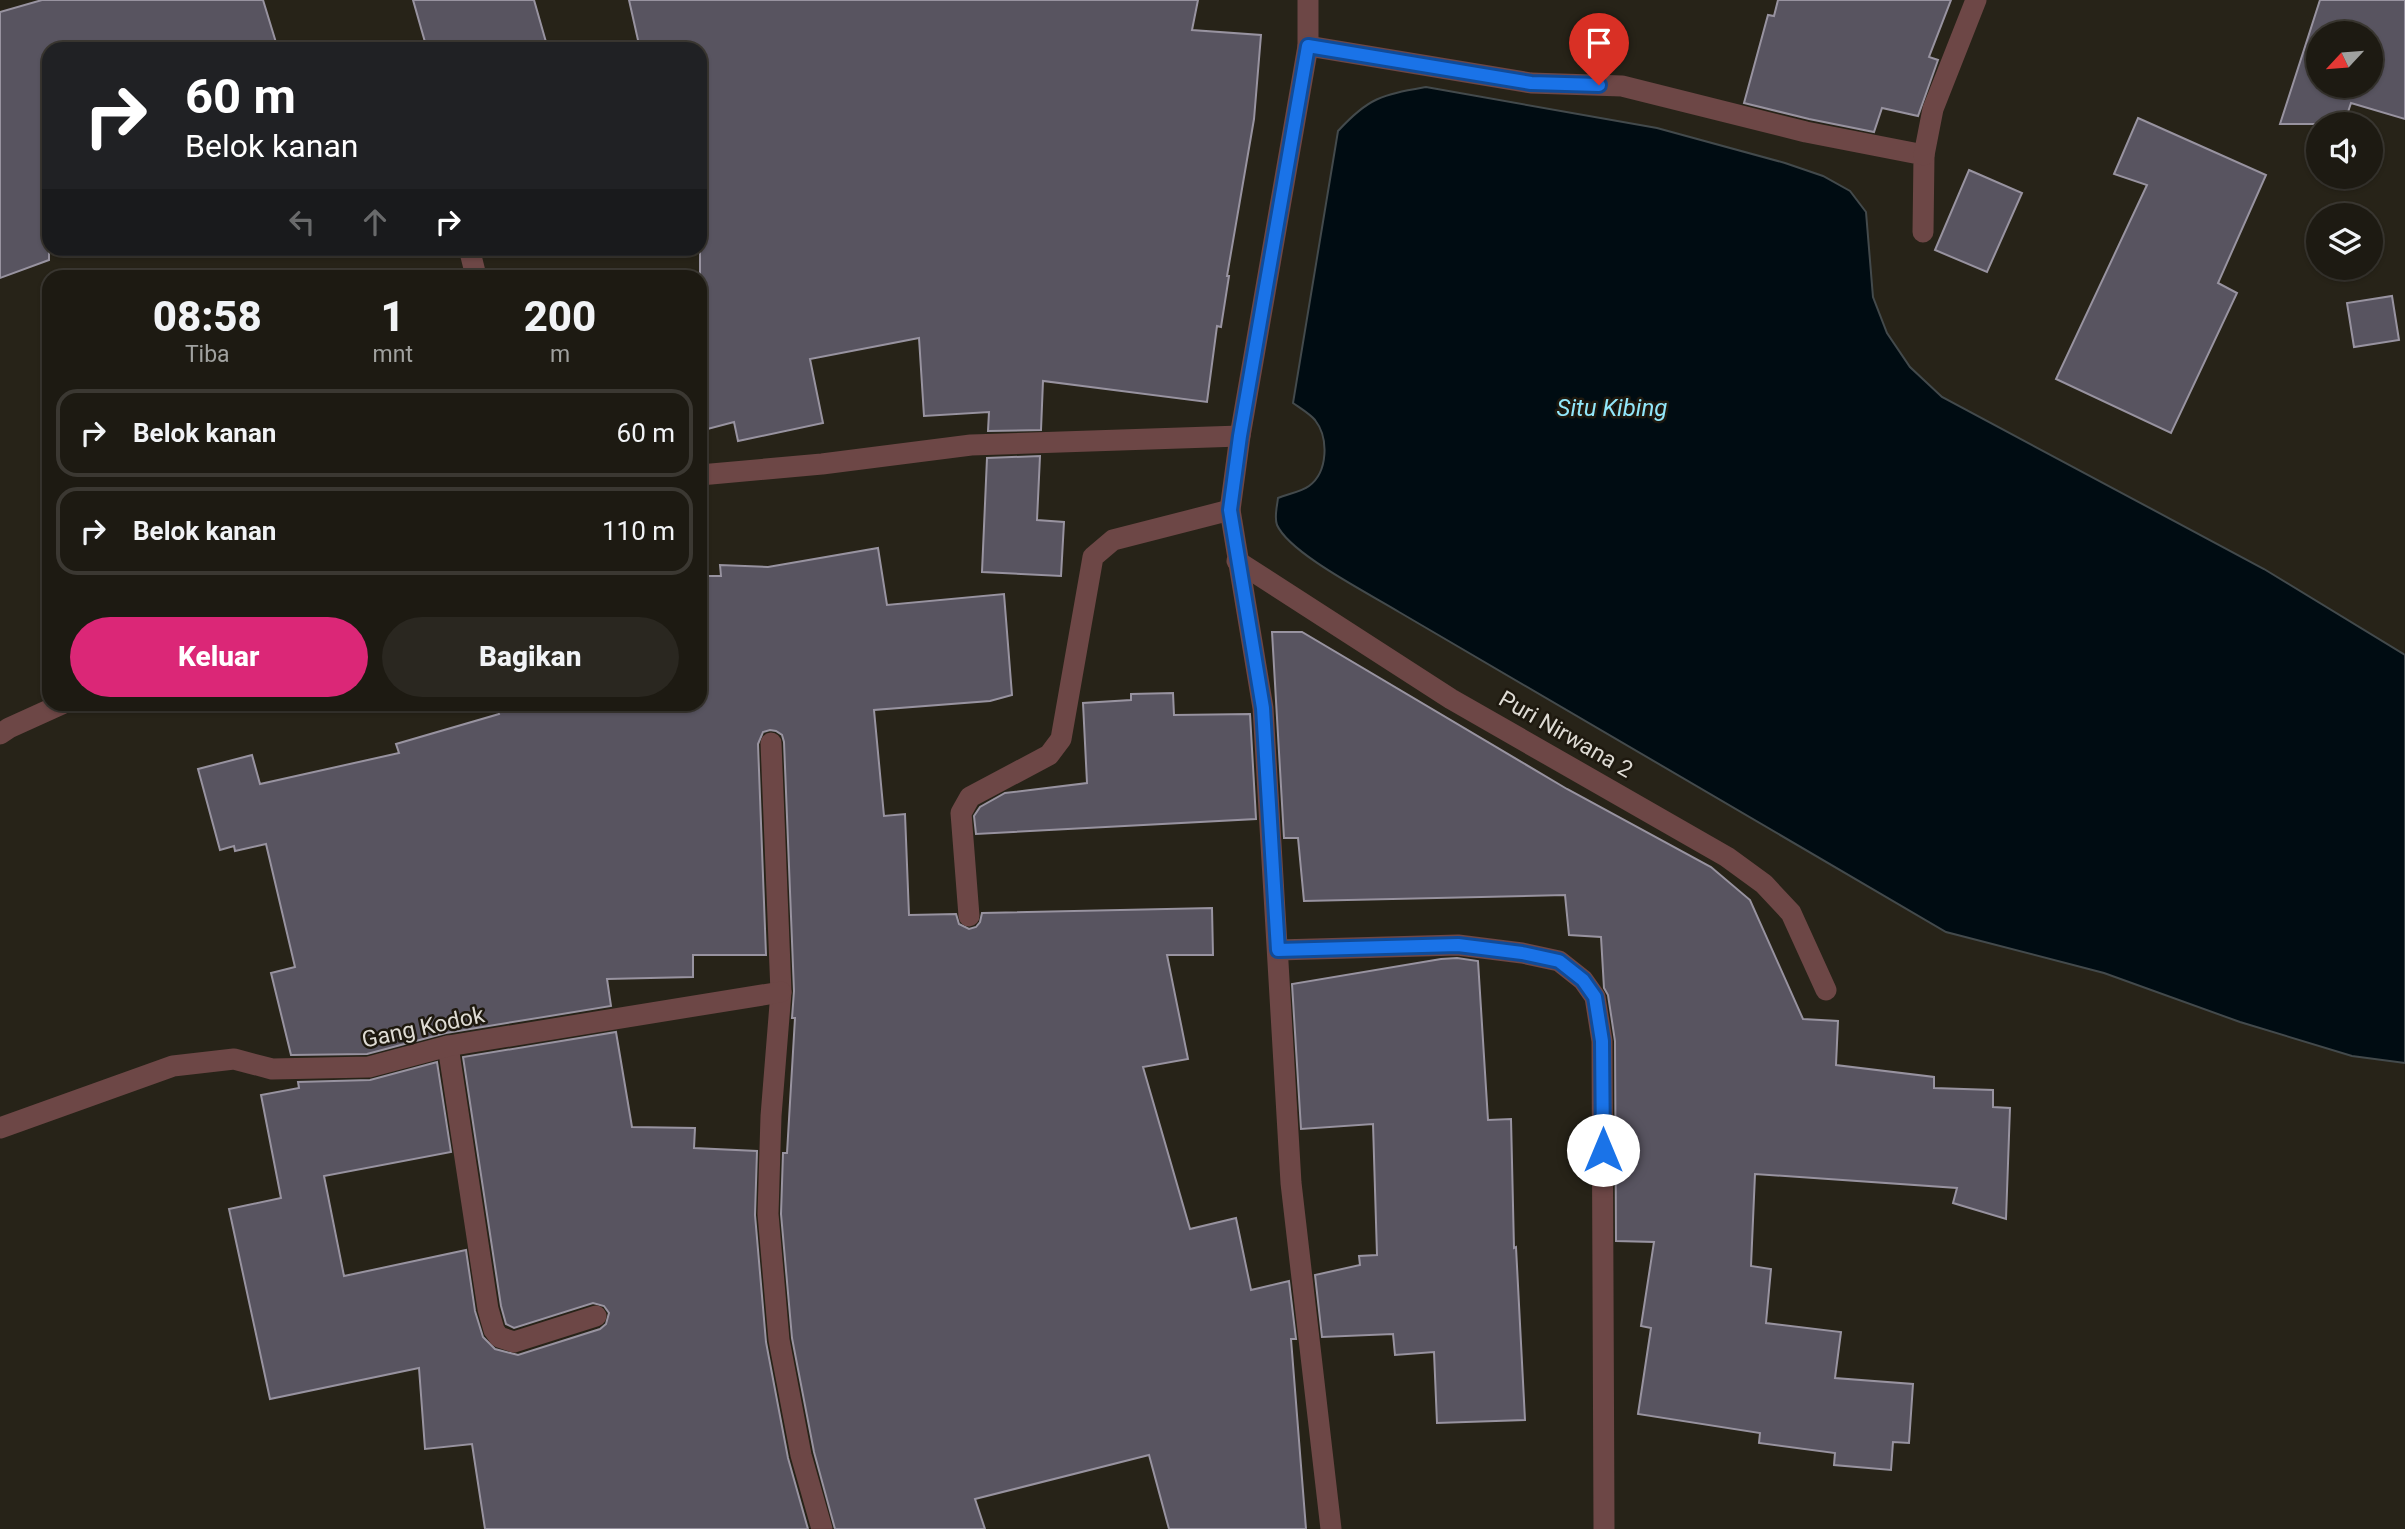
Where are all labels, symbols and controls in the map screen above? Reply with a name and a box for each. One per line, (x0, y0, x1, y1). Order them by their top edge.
pin (1569, 13, 1629, 85)
north arrow (2306, 21, 2384, 98)
map controls (2306, 21, 2383, 280)
icon: arrive (1580, 24, 1618, 62)
text: 60 m (185, 68, 296, 125)
icon: right (70, 70, 161, 161)
button: sound (2306, 112, 2383, 189)
text: Belok kanan (185, 127, 358, 165)
icon: left (283, 203, 321, 241)
icon: ahead (356, 203, 394, 241)
icon: right (429, 203, 467, 241)
button: layers (2306, 203, 2383, 280)
text: 08:58 (153, 292, 262, 341)
text: 1 (381, 292, 405, 341)
text: 200 (524, 292, 596, 341)
text: Tiba (185, 341, 230, 368)
text: mnt (373, 341, 413, 368)
text: m (550, 341, 570, 368)
water label: Situ Kibing (1557, 394, 1667, 422)
icon: right (74, 414, 112, 452)
text: Belok kanan (133, 418, 276, 448)
text: 60 m (617, 418, 675, 448)
icon: right (74, 512, 112, 550)
text: Belok kanan (133, 516, 276, 546)
text: 110 m (602, 516, 675, 546)
button: Keluar (70, 617, 368, 697)
button: Bagikan (382, 617, 679, 697)
street label: Puri Nirwana 2 (1494, 685, 1637, 784)
street label: Gang Kodok (359, 1001, 487, 1054)
position arrow (1566, 1113, 1640, 1187)

